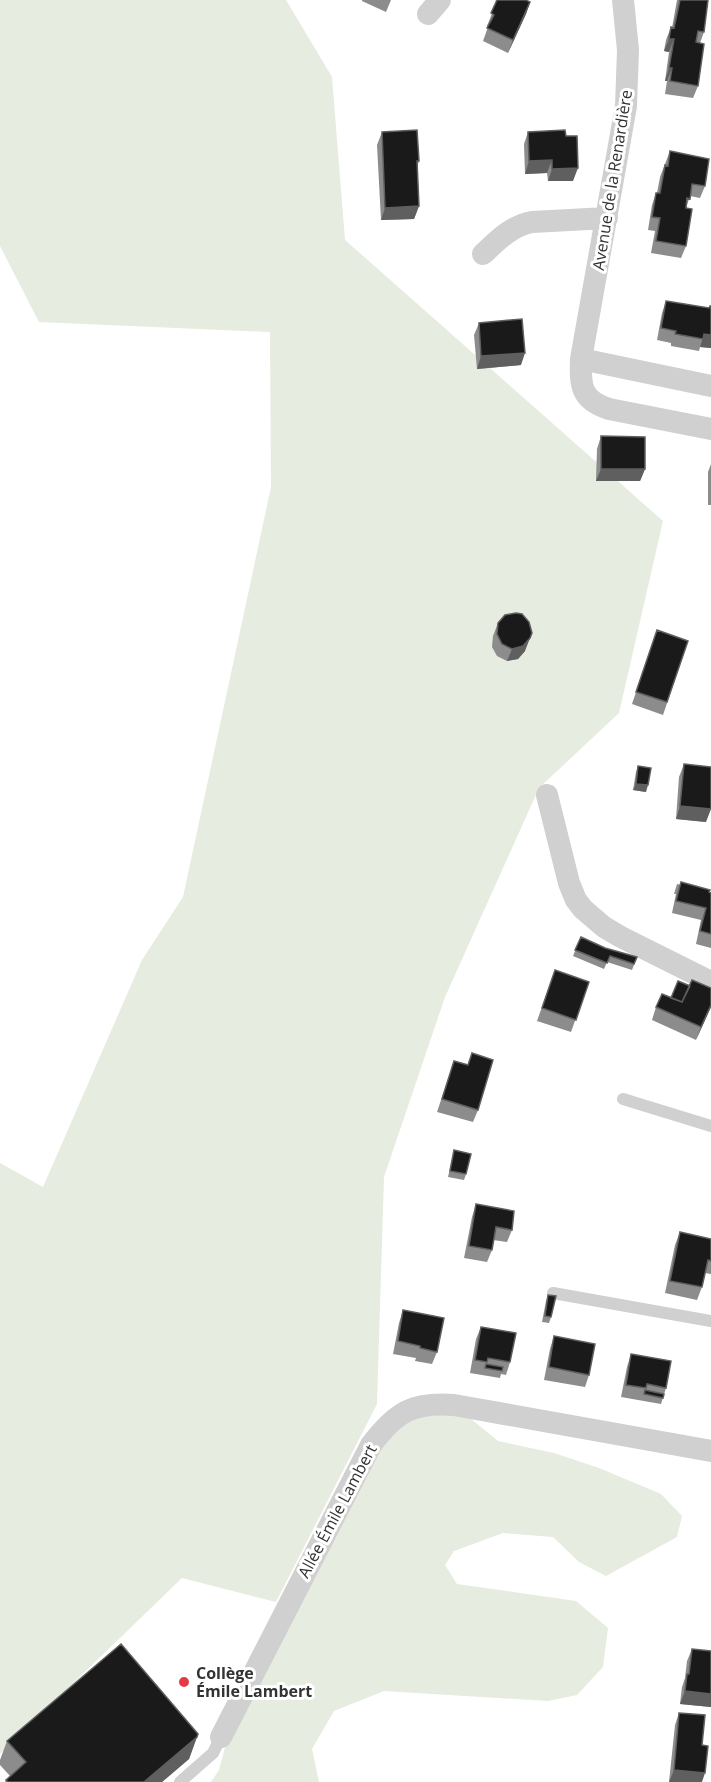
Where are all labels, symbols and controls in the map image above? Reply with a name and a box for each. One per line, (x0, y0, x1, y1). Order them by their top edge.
street label: Avenue de la Renardière (587, 88, 637, 272)
street label: Allée Émile Lambert (292, 1440, 382, 1582)
place label: Collège Émile Lambert (196, 1662, 312, 1702)
marker: Collège Émile Lambert (177, 1675, 191, 1689)

